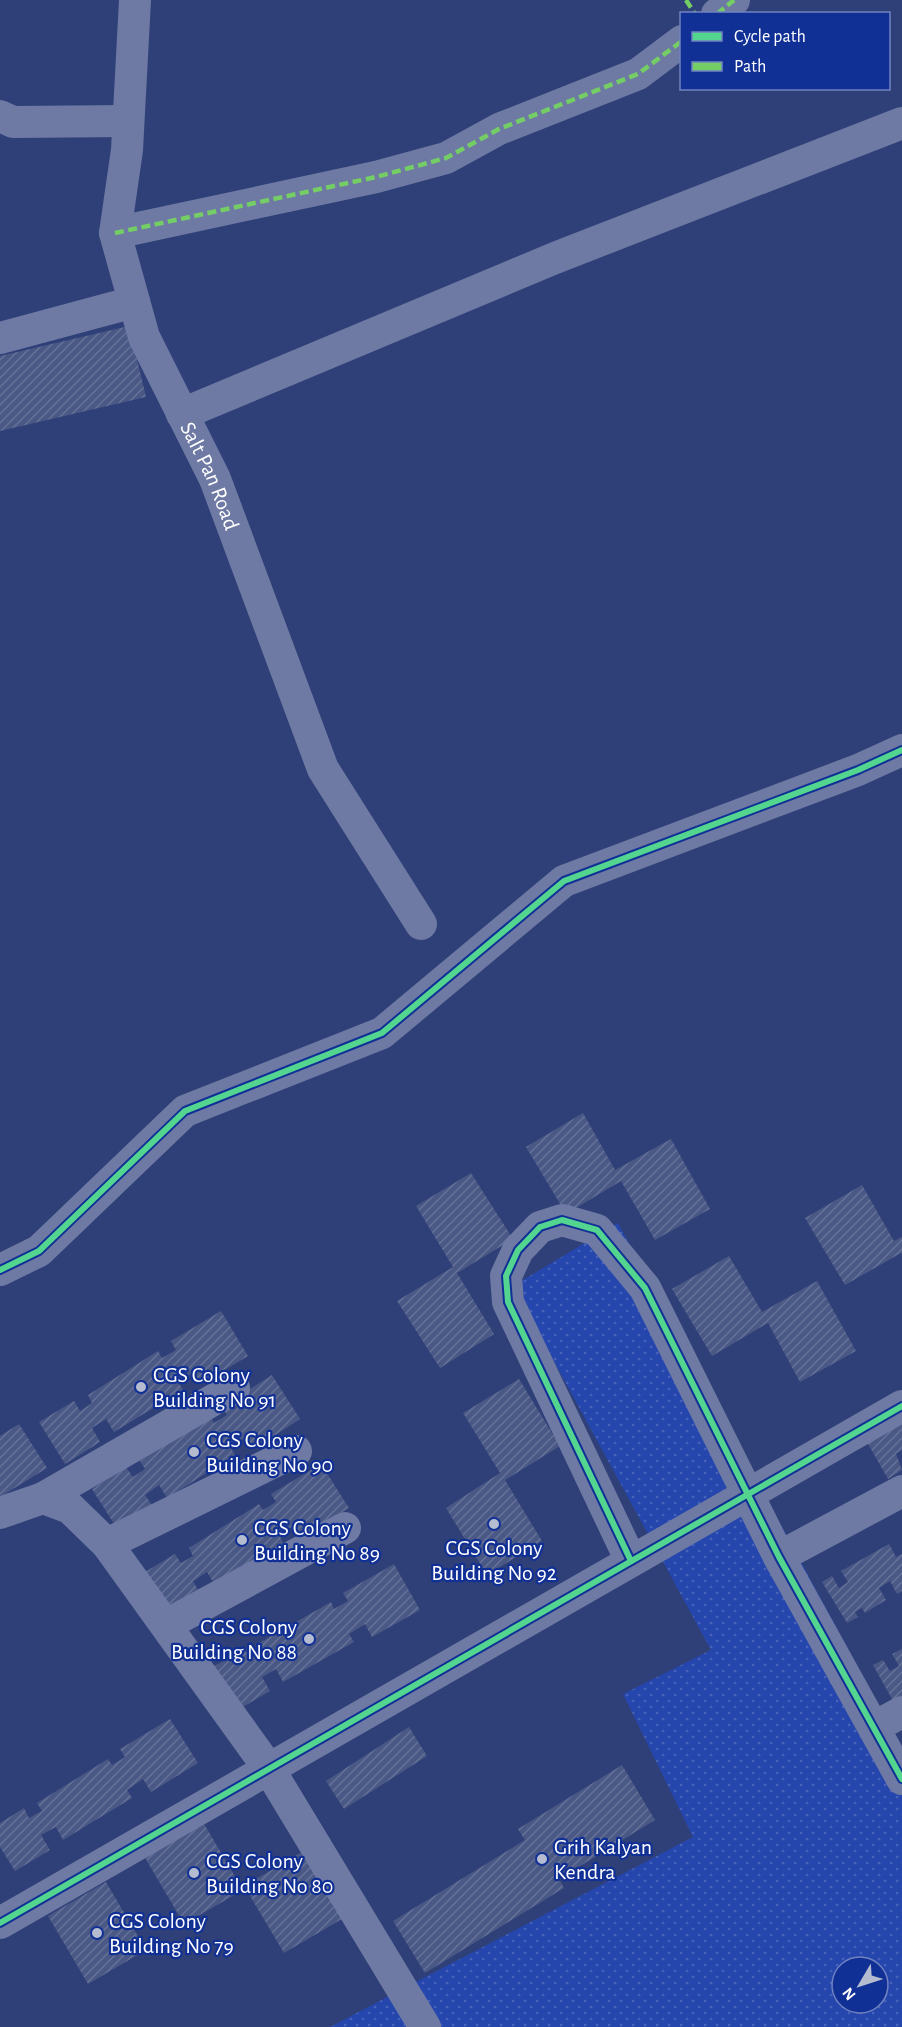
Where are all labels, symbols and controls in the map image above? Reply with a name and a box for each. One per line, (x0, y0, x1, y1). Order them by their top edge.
legend (680, 12, 890, 90)
text: Cycle path (734, 28, 806, 46)
text: Path (734, 58, 766, 76)
street label: Salt Pan Road (176, 418, 243, 533)
place label: CGS Colony Building No 91 (153, 1364, 276, 1411)
marker: CGS Colony Building No 91 (134, 1380, 148, 1394)
place label: CGS Colony Building No 90 (206, 1429, 333, 1476)
marker: CGS Colony Building No 90 (187, 1445, 201, 1459)
place label: CGS Colony Building No 89 (254, 1517, 380, 1564)
marker: CGS Colony Building No 92 (487, 1517, 501, 1531)
marker: CGS Colony Building No 89 (235, 1533, 249, 1547)
place label: CGS Colony Building No 92 (431, 1537, 557, 1584)
place label: CGS Colony Building No 88 (171, 1616, 298, 1663)
marker: CGS Colony Building No 88 (302, 1632, 316, 1646)
place label: Grih Kalyan Kendra (554, 1836, 652, 1883)
place label: CGS Colony Building No 80 (206, 1850, 333, 1897)
marker: Grih Kalyan Kendra (535, 1852, 549, 1866)
marker: CGS Colony Building No 80 (187, 1866, 201, 1880)
place label: CGS Colony Building No 79 (109, 1910, 234, 1957)
marker: CGS Colony Building No 79 (90, 1926, 104, 1940)
north arrow (830, 1955, 890, 2015)
text: N (839, 1984, 859, 2003)

